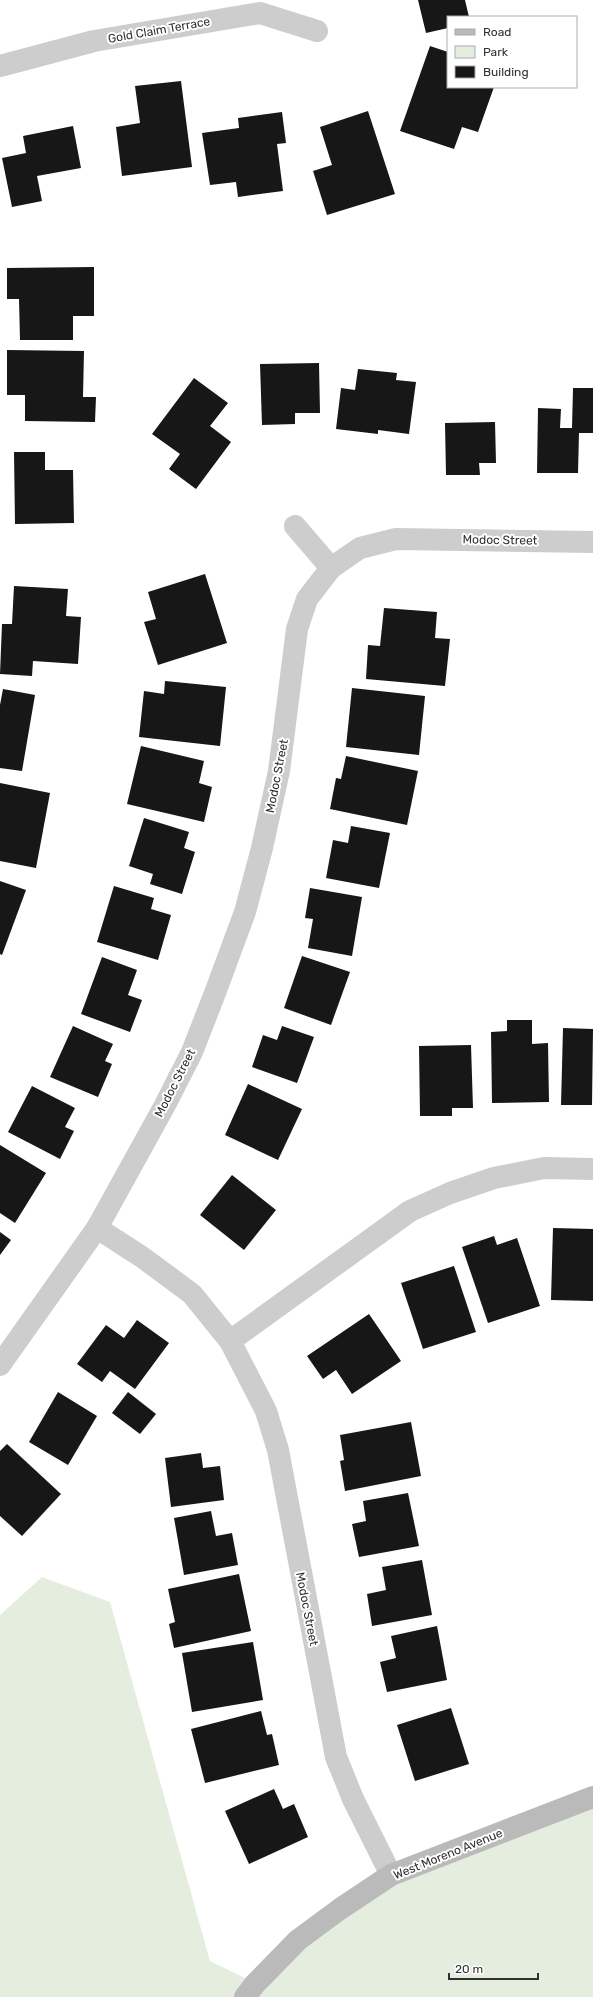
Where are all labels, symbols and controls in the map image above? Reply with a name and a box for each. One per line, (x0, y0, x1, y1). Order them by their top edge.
street label: Gold Claim Terrace (107, 14, 211, 46)
legend (447, 16, 577, 88)
text: Road (483, 25, 511, 39)
text: Park (483, 45, 509, 59)
text: Building (483, 65, 529, 79)
street label: Modoc Street (463, 532, 538, 548)
street label: Modoc Street (263, 738, 291, 814)
street label: Modoc Street (152, 1046, 198, 1119)
street label: Modoc Street (293, 1571, 321, 1647)
street label: West Moreno Avenue (391, 1826, 505, 1882)
scale bar (449, 1955, 538, 1981)
text: 20 m (455, 1962, 483, 1976)

